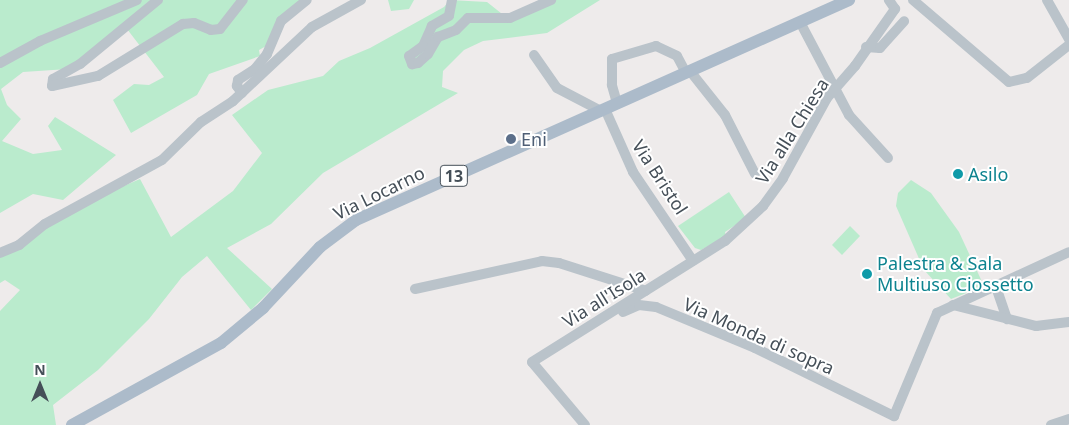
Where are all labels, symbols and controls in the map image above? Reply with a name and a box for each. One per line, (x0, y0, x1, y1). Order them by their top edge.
street label: Via alla Chiesa (751, 74, 833, 188)
place label: Eni (521, 128, 547, 150)
marker: Eni (505, 133, 517, 145)
street label: Via Bristol (628, 136, 692, 218)
street label: Via Locarno (330, 162, 428, 224)
road number: 13 (439, 162, 469, 190)
place label: Asilo (968, 163, 1008, 185)
marker: Asilo (952, 168, 964, 180)
place label: Palestra & Sala Multiuso Ciossetto (877, 253, 1034, 296)
street label: Via all'Isola (558, 264, 650, 332)
marker: Palestra & Sala Multiuso Ciossetto (861, 268, 873, 280)
street label: Via Monda di sopra (680, 293, 838, 379)
north arrow (15, 360, 65, 410)
text: N (34, 360, 46, 379)

